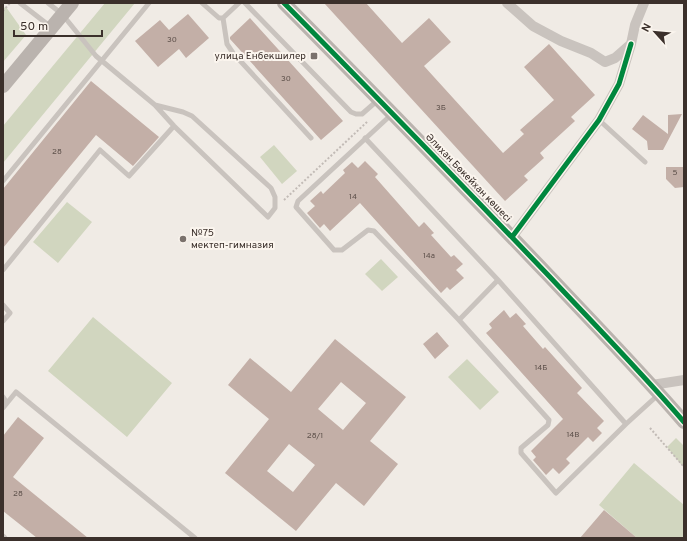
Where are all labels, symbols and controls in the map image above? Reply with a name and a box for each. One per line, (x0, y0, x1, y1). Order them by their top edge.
scale bar (14, 12, 102, 38)
north arrow (635, 12, 675, 52)
text: 50 m (20, 19, 48, 35)
text: N (639, 21, 655, 35)
house number: 30 (167, 35, 177, 45)
place label: улица Енбекшилер (215, 50, 306, 63)
marker: улица Енбекшилер (309, 51, 319, 61)
house number: 30 (281, 74, 291, 84)
house number: 3Б (436, 103, 446, 113)
street label: Әлихан Бөкейхан көшесі (422, 131, 514, 225)
house number: 28 (52, 147, 62, 157)
house number: 5 (673, 168, 678, 178)
house number: 14 (349, 192, 357, 202)
place label: №75 мектеп-гимназия (191, 227, 274, 252)
marker: №75 мектеп-гимназия (178, 234, 188, 244)
house number: 14а (423, 251, 435, 261)
house number: 14Б (534, 363, 548, 373)
house number: 14В (566, 430, 580, 440)
house number: 28/1 (307, 431, 323, 441)
house number: 28 (13, 489, 23, 499)

